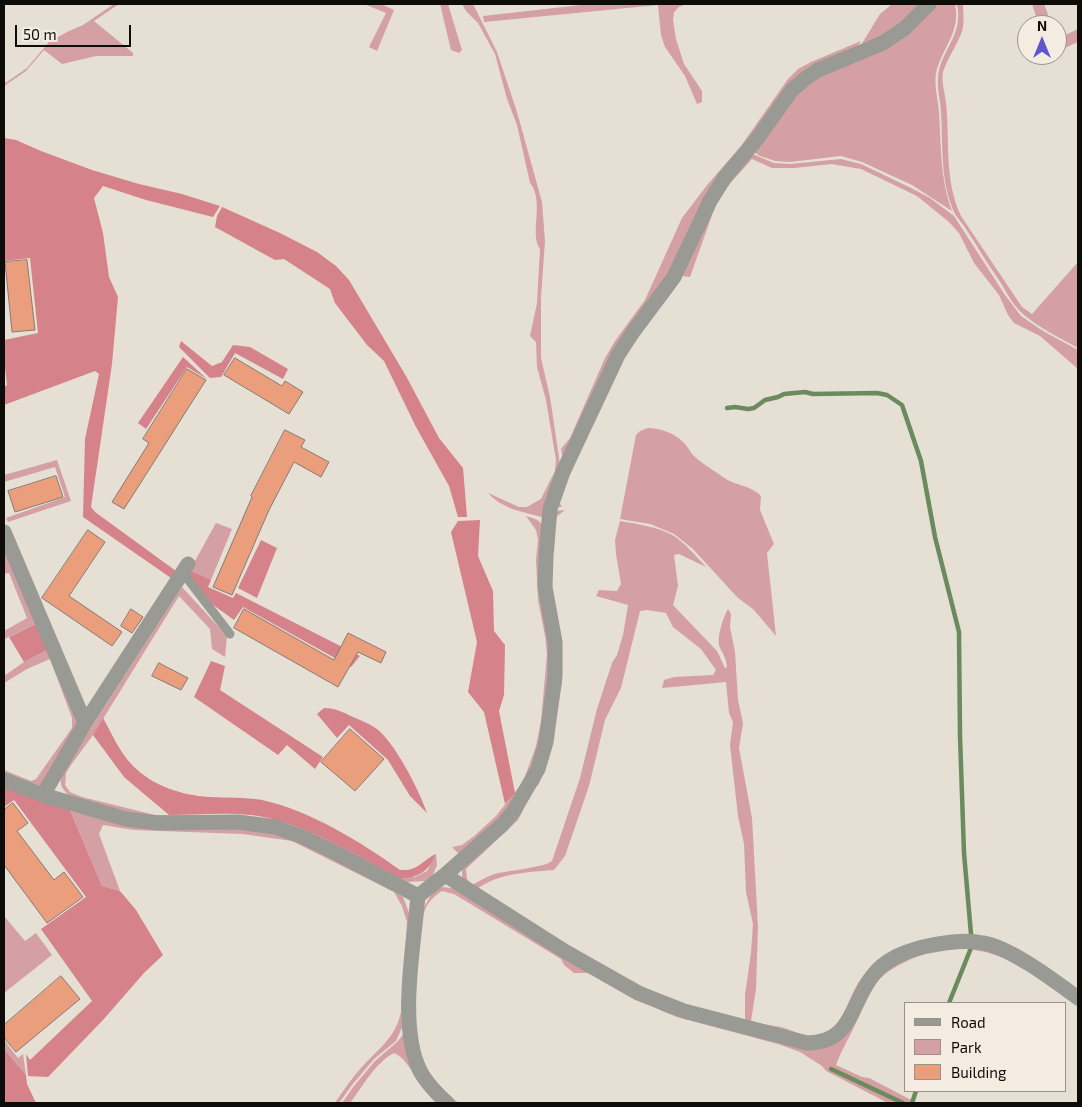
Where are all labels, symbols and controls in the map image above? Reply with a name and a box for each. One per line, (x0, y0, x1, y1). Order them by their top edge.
scale bar (18, 15, 134, 47)
north arrow (1017, 15, 1067, 65)
text: N (1037, 17, 1047, 34)
text: 50 m (23, 25, 57, 43)
legend (904, 1002, 1067, 1092)
text: Road (951, 1013, 986, 1031)
text: Park (951, 1038, 982, 1056)
text: Building (951, 1063, 1006, 1081)

